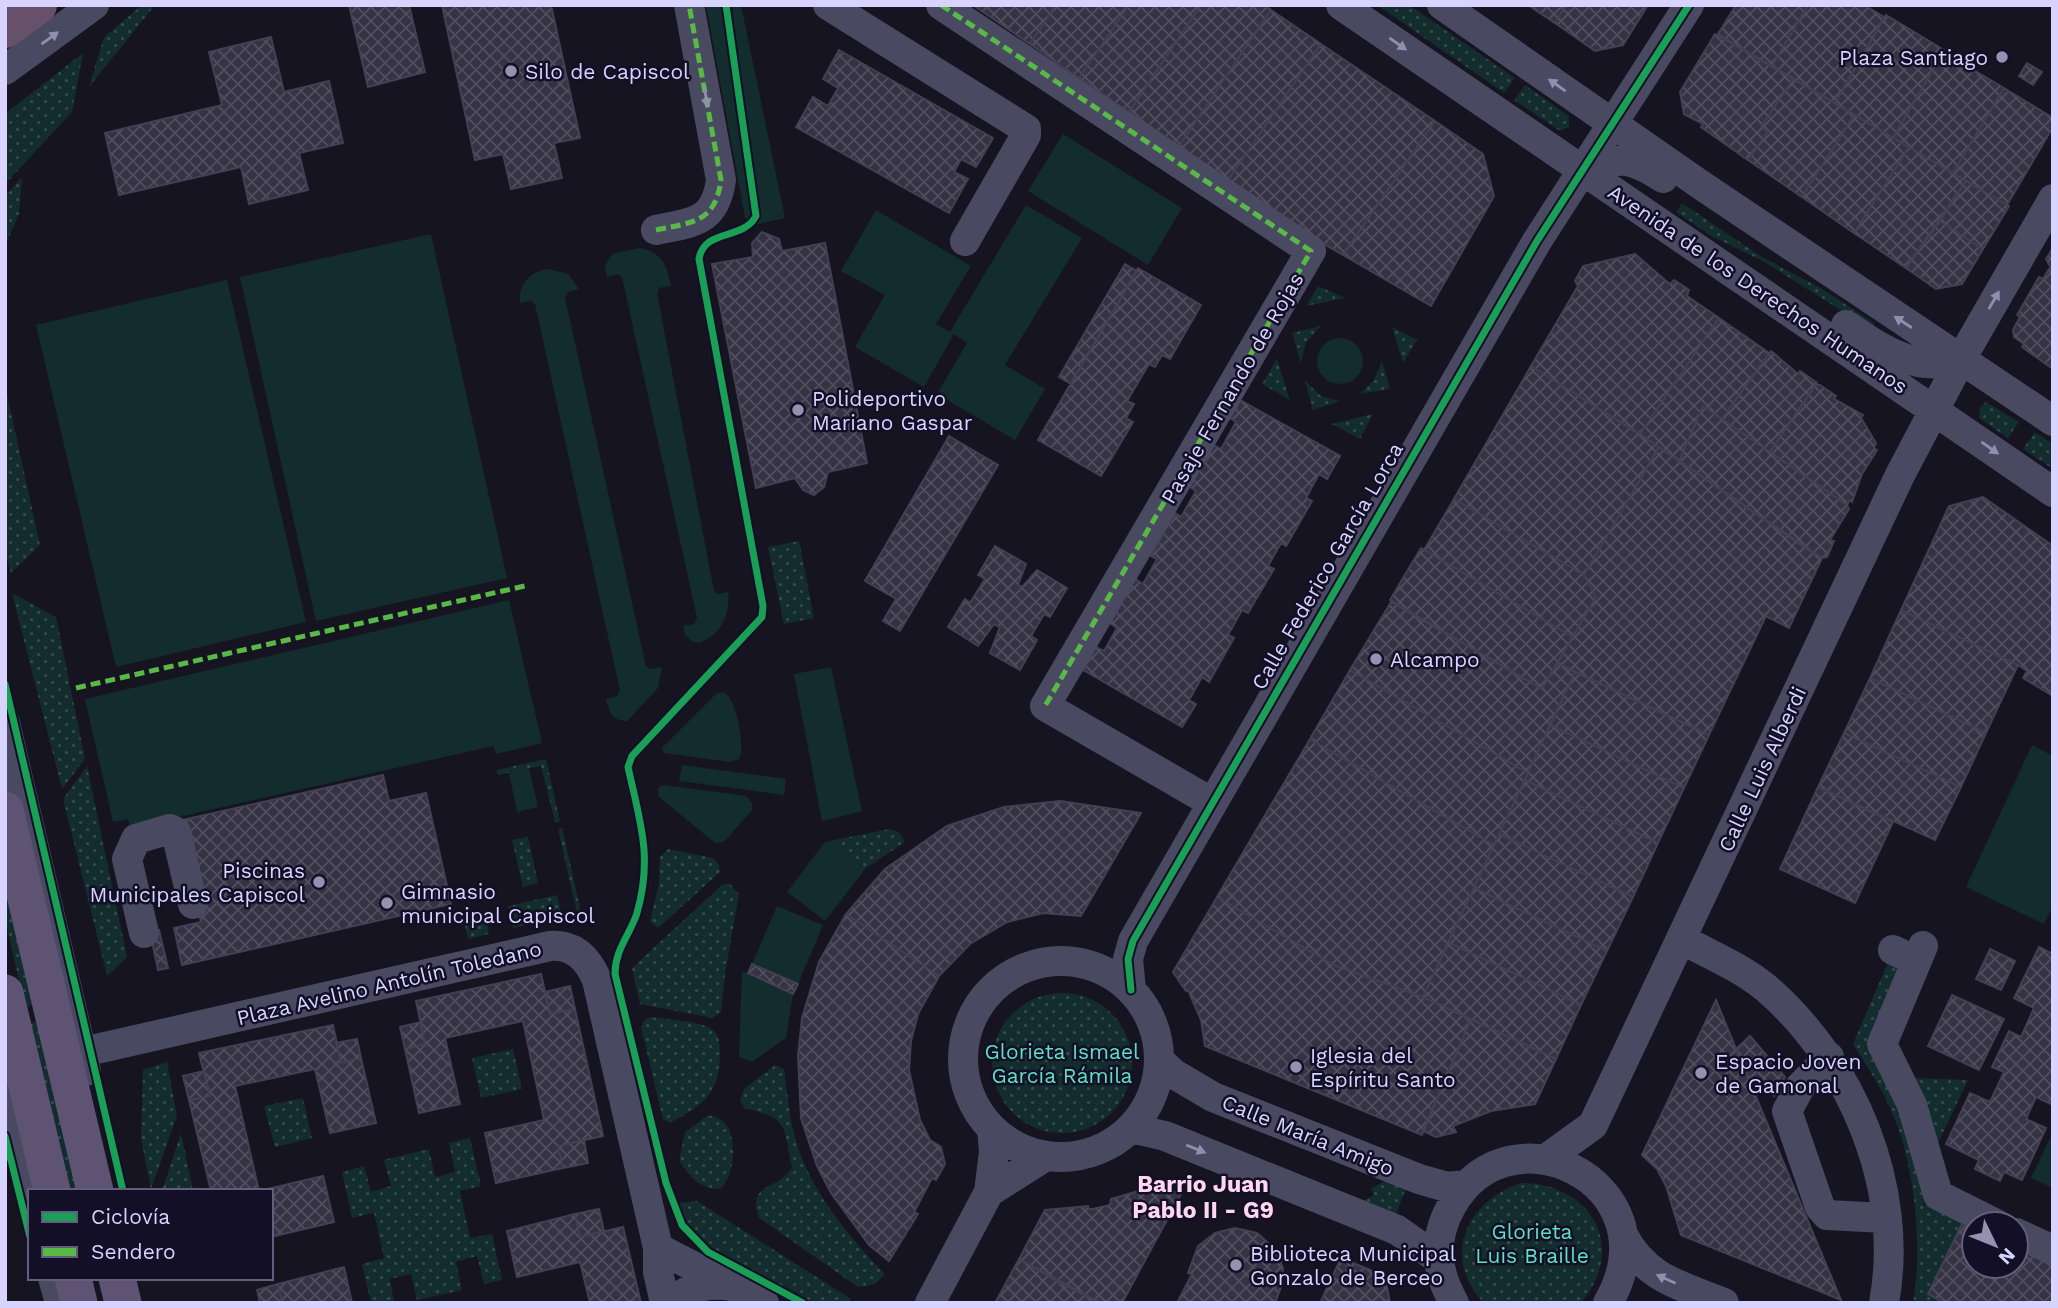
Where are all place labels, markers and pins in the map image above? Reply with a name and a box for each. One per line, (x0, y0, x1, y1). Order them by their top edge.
place label: Plaza Santiago (1839, 45, 1988, 70)
marker: Plaza Santiago (1994, 49, 2010, 65)
place label: Silo de Capiscol (525, 59, 690, 84)
marker: Silo de Capiscol (503, 63, 519, 79)
place label: Polideportivo Mariano Gaspar (812, 386, 973, 435)
marker: Polideportivo Mariano Gaspar (790, 402, 806, 418)
place label: Alcampo (1390, 647, 1480, 672)
marker: Alcampo (1368, 651, 1384, 667)
place label: Piscinas Municipales Capiscol (90, 858, 306, 907)
marker: Piscinas Municipales Capiscol (311, 874, 327, 890)
place label: Gimnasio municipal Capiscol (401, 879, 595, 928)
marker: Gimnasio municipal Capiscol (379, 895, 395, 911)
place label: Iglesia del Espíritu Santo (1310, 1043, 1456, 1092)
place label: Espacio Joven de Gamonal (1715, 1049, 1861, 1098)
marker: Iglesia del Espíritu Santo (1288, 1059, 1304, 1075)
marker: Espacio Joven de Gamonal (1693, 1065, 1709, 1081)
place label: Biblioteca Municipal Gonzalo de Berceo (1250, 1241, 1457, 1290)
marker: Biblioteca Municipal Gonzalo de Berceo (1228, 1257, 1244, 1273)

